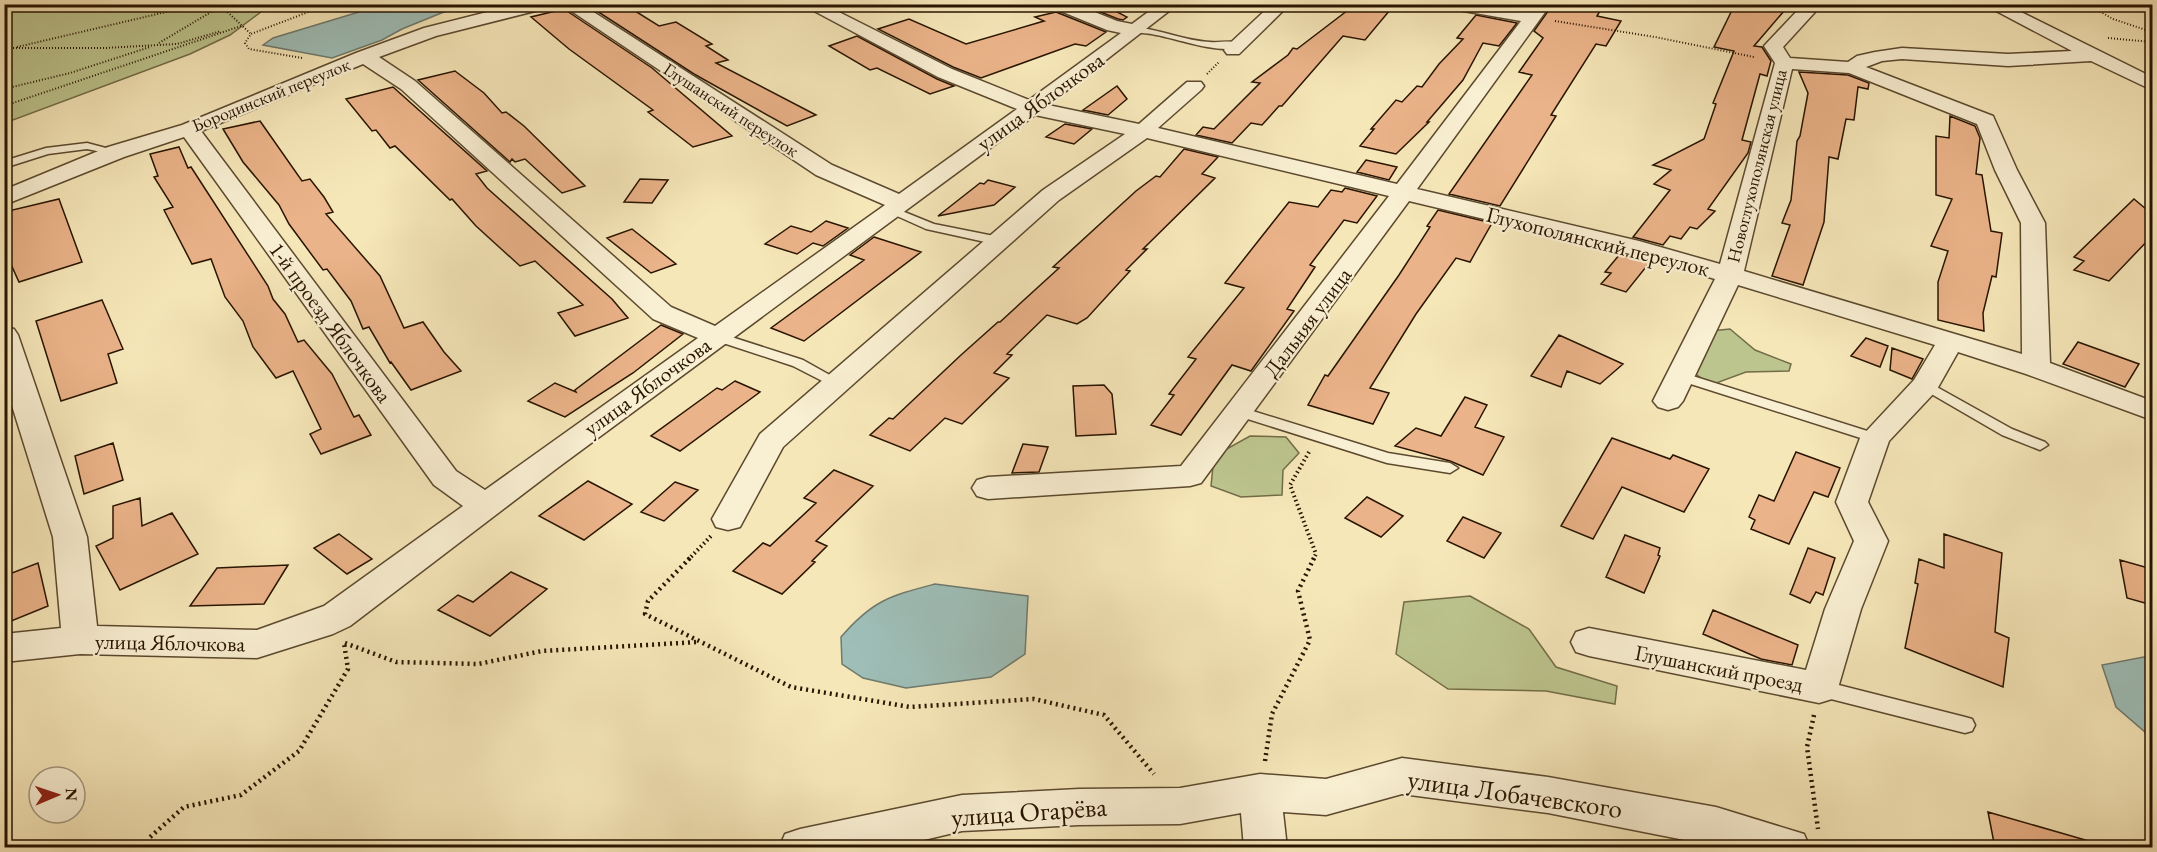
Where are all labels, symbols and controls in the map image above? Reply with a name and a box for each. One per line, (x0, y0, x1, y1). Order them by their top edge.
street label: улица Яблочкова (971, 45, 1110, 157)
street label: Бородинский переулок (188, 52, 354, 137)
street label: Глушанский переулок (659, 57, 804, 162)
street label: Новоглухополянская улица (1721, 66, 1792, 265)
street label: Глухополянский переулок (1483, 200, 1713, 283)
street label: 1-й проезд Яблочкова (263, 236, 399, 409)
street label: Дальняя улица (1257, 261, 1358, 383)
street label: улица Яблочкова (578, 330, 717, 442)
street label: улица Яблочкова (95, 627, 246, 658)
street label: Глушанский проезд (1632, 638, 1806, 699)
street label: улица Лобачевского (1405, 761, 1625, 826)
north arrow (27, 765, 87, 825)
text: N (61, 788, 82, 801)
street label: улица Огарёва (950, 789, 1108, 834)

